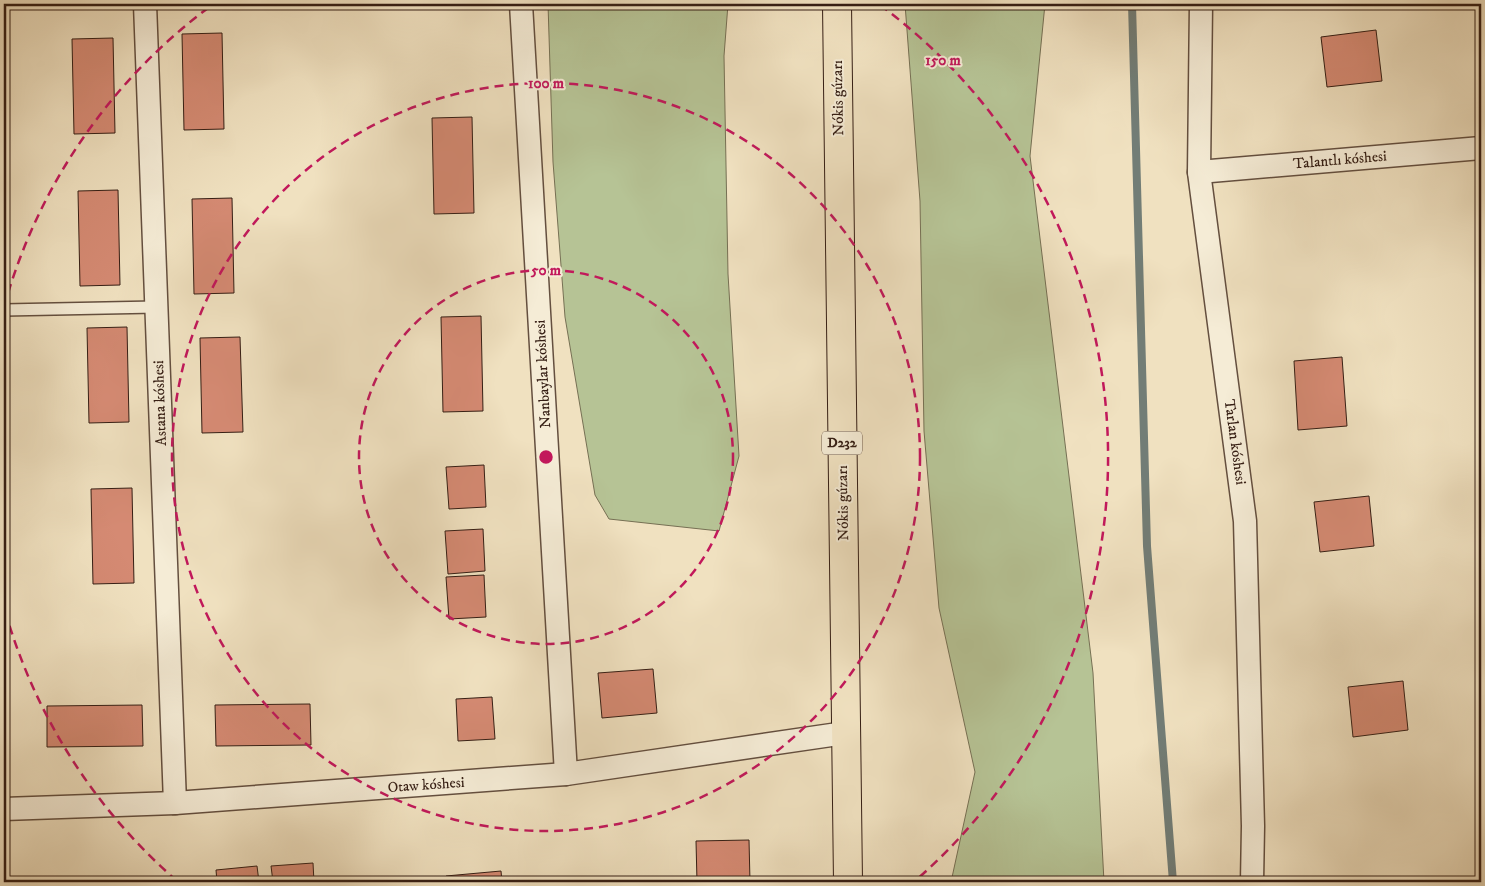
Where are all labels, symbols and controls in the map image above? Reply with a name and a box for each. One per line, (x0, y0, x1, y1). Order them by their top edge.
text: 150 m (925, 51, 961, 70)
street label: Nókis gúzarı (828, 60, 848, 136)
text: 100 m (528, 74, 565, 93)
street label: Talantlı kóshesi (1292, 146, 1388, 174)
text: 50 m (530, 261, 562, 280)
street label: Nanbaylar kóshesi (531, 319, 555, 429)
street label: Astana kóshesi (149, 360, 171, 446)
street label: Tarlan kóshesi (1220, 398, 1250, 486)
road number: D232 (822, 432, 862, 454)
centre of rings (537, 448, 555, 466)
street label: Nókis gúzarı (833, 465, 853, 541)
street label: Otaw kóshesi (387, 773, 465, 797)

